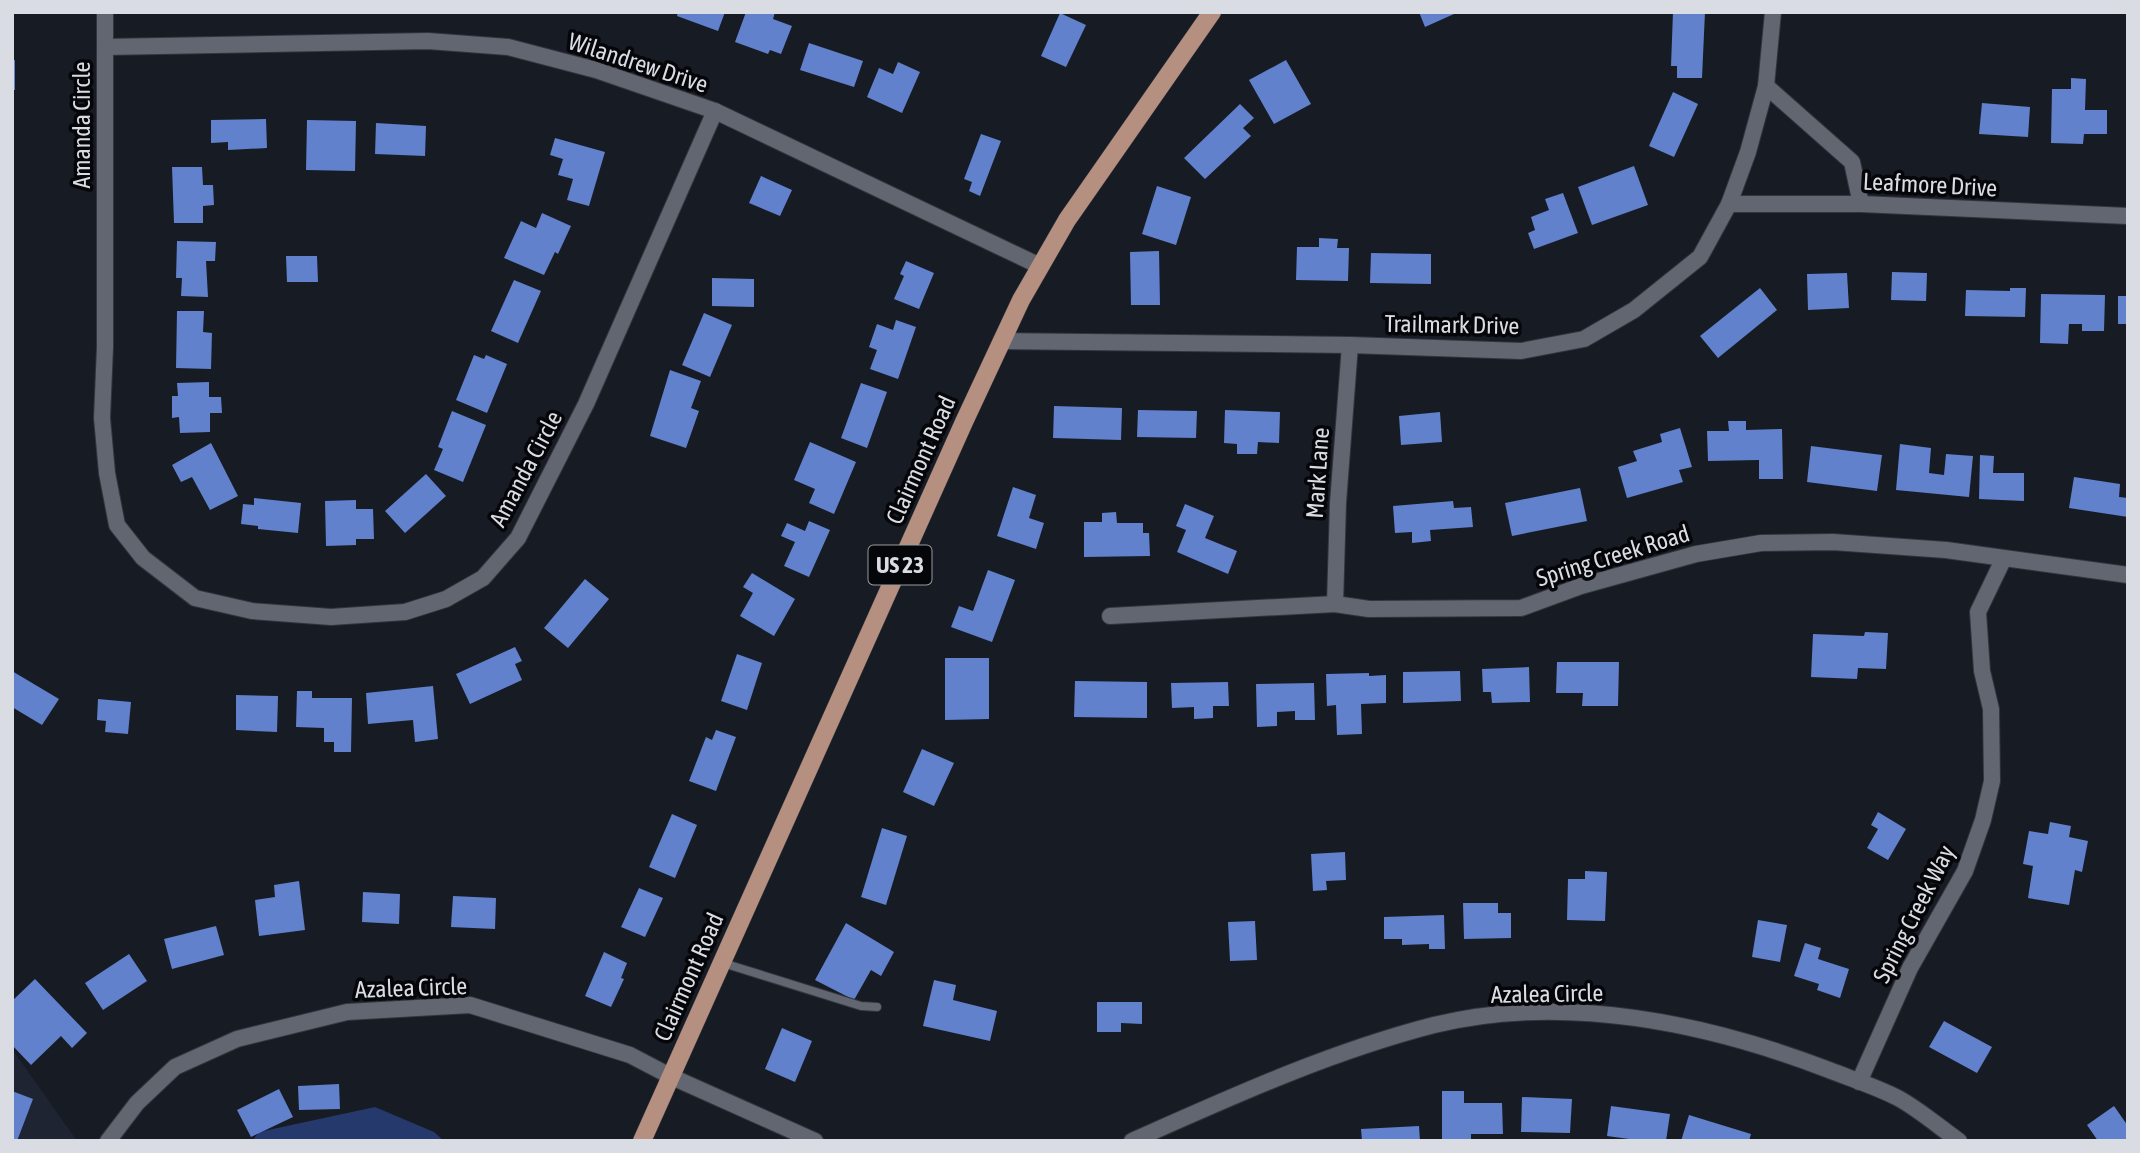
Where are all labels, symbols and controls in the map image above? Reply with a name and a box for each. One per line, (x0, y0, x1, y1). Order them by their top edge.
street label: Wilandrew Drive (565, 27, 711, 98)
street label: Amanda Circle (68, 62, 95, 188)
street label: Leafmore Drive (1862, 168, 1998, 201)
street label: Trailmark Drive (1384, 310, 1520, 339)
street label: Clairmont Road (880, 392, 961, 528)
street label: Amanda Circle (484, 406, 567, 531)
street label: Mark Lane (1301, 427, 1334, 519)
street label: Spring Creek Road (1533, 519, 1693, 592)
road number: US 23 (869, 545, 932, 584)
street label: Spring Creek Way (1867, 841, 1960, 987)
street label: Clairmont Road (648, 909, 729, 1045)
street label: Azalea Circle (354, 972, 468, 1003)
street label: Azalea Circle (1491, 979, 1603, 1008)

